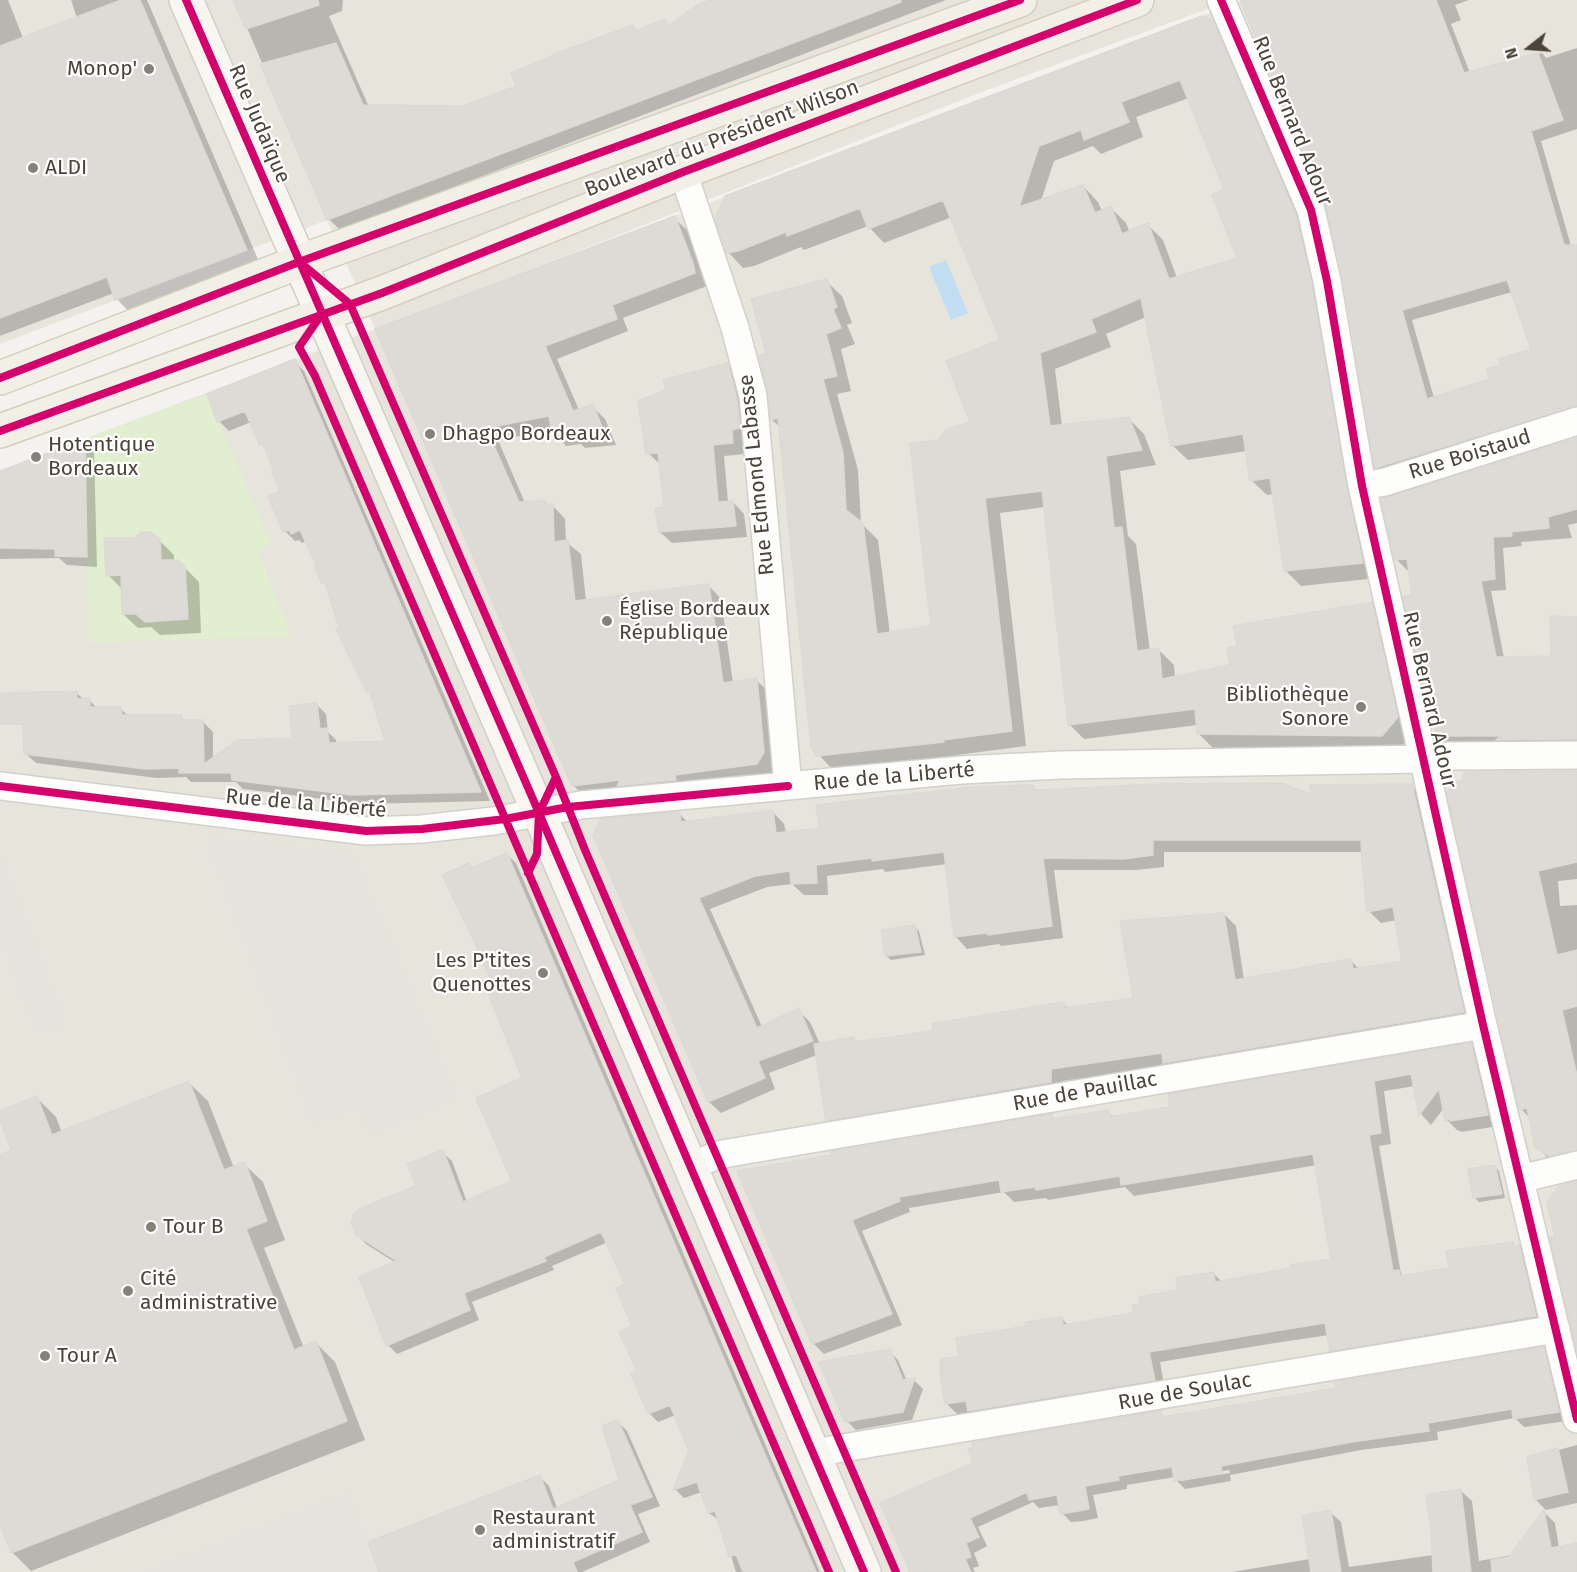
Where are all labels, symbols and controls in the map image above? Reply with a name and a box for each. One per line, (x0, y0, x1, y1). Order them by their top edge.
north arrow (1499, 18, 1559, 78)
street label: Rue Bernard Adour (1246, 32, 1338, 210)
text: N (1501, 46, 1522, 61)
place label: Monop' (67, 56, 137, 82)
street label: Rue Judaïque (223, 61, 295, 187)
marker: Monop' (142, 62, 156, 76)
street label: Boulevard du Président Wilson (581, 75, 863, 203)
place label: ALDI (45, 155, 87, 181)
marker: ALDI (26, 161, 40, 175)
street label: Rue Edmond Labasse (734, 373, 780, 577)
place label: Dhagpo Bordeaux (442, 421, 610, 447)
street label: Rue Boistaud (1406, 424, 1534, 486)
marker: Dhagpo Bordeaux (423, 427, 437, 441)
place label: Hotentique Bordeaux (48, 432, 155, 482)
marker: Hotentique Bordeaux (29, 450, 43, 464)
place label: Église Bordeaux République (619, 596, 770, 646)
street label: Rue Bernard Adour (1396, 609, 1462, 791)
marker: Église Bordeaux République (600, 614, 614, 628)
place label: Bibliothèque Sonore (1226, 682, 1349, 732)
marker: Bibliothèque Sonore (1354, 700, 1368, 714)
street label: Rue de la Liberté (812, 757, 976, 797)
street label: Rue de la Liberté (224, 784, 388, 824)
place label: Les P'tites Quenottes (432, 948, 531, 998)
marker: Les P'tites Quenottes (536, 966, 550, 980)
street label: Rue de Pauillac (1011, 1067, 1159, 1117)
place label: Tour B (163, 1214, 224, 1240)
marker: Tour B (144, 1220, 158, 1234)
place label: Cité administrative (140, 1266, 278, 1316)
marker: Cité administrative (121, 1284, 135, 1298)
place label: Tour A (57, 1343, 117, 1369)
marker: Tour A (38, 1349, 52, 1363)
street label: Rue de Soulac (1116, 1368, 1254, 1416)
place label: Restaurant administratif (492, 1505, 615, 1555)
marker: Restaurant administratif (473, 1523, 487, 1537)

